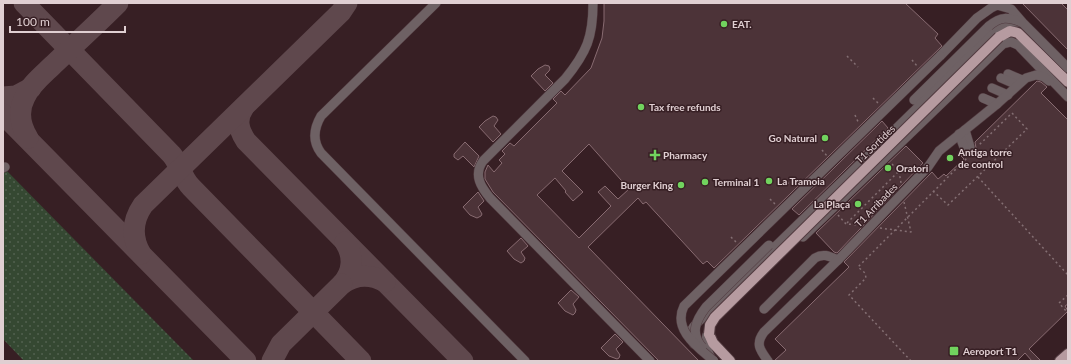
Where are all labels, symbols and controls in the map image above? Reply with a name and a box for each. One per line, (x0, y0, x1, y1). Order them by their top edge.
scale bar (10, 8, 125, 34)
text: 100 m (16, 14, 50, 29)
place label: EAT. (732, 18, 752, 30)
marker: EAT. (719, 19, 729, 29)
place label: Tax free refunds (649, 101, 721, 113)
marker: Tax free refunds (636, 102, 646, 112)
street label: T1 Sortides (853, 122, 897, 166)
place label: Go Natural (768, 132, 817, 144)
marker: Go Natural (820, 133, 830, 143)
place label: Antiga torre de control (957, 146, 1012, 170)
place label: Pharmacy (663, 149, 708, 161)
marker: Pharmacy (650, 150, 660, 160)
marker: Antiga torre de control (945, 153, 955, 163)
place label: Oratori (896, 162, 929, 174)
marker: Oratori (883, 163, 893, 173)
place label: La Tramoia (777, 175, 825, 187)
place label: Terminal 1 (713, 176, 759, 188)
marker: La Tramoia (764, 176, 774, 186)
marker: Terminal 1 (700, 177, 710, 187)
place label: Burger King (620, 179, 674, 191)
marker: Burger King (676, 180, 686, 190)
street label: T1 Arribades (852, 181, 900, 229)
place label: La Plaça (814, 198, 850, 210)
marker: La Plaça (853, 199, 863, 209)
marker: Aeroport T1 (948, 345, 960, 357)
place label: Aeroport T1 (962, 345, 1017, 357)

